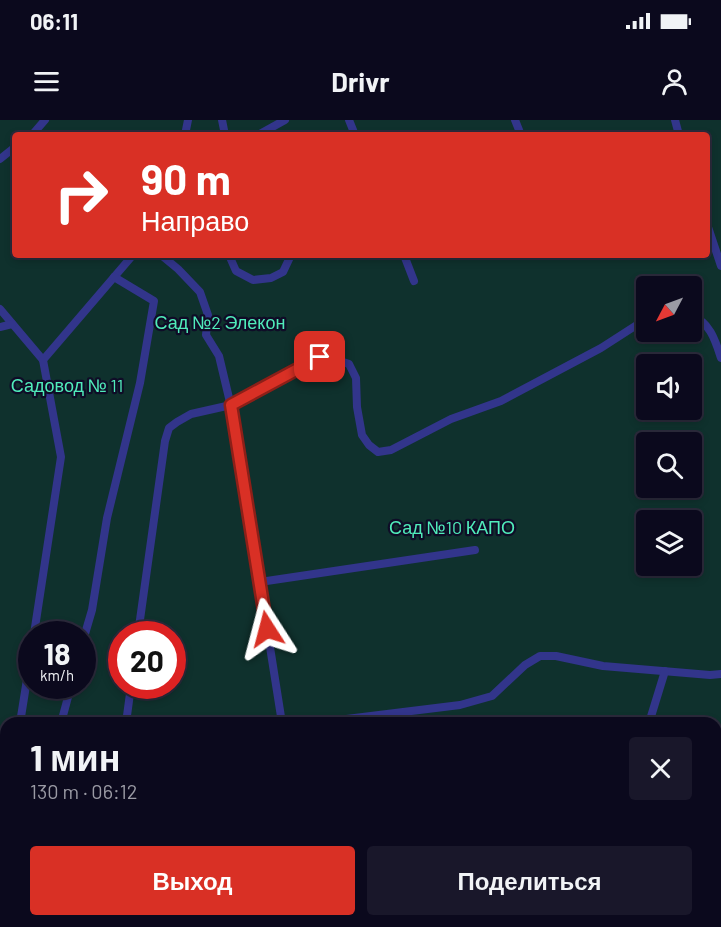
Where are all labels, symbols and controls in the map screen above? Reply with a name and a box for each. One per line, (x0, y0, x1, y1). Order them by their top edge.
text: 06:11 (30, 8, 78, 34)
icon: menu (30, 65, 63, 98)
text: Drivr (331, 65, 390, 97)
icon: person (658, 65, 691, 98)
text: 90 m (141, 153, 231, 203)
icon: right (42, 156, 120, 234)
text: Направо (141, 204, 249, 236)
north arrow (636, 276, 702, 342)
map controls (636, 276, 702, 576)
park label: Сад №2 Элекон (155, 311, 285, 333)
pin (294, 331, 345, 382)
icon: arrive (303, 340, 336, 373)
button: sound (636, 354, 702, 420)
park label: Садовод № 11 (11, 374, 123, 396)
button: search (636, 432, 702, 498)
button: layers (636, 510, 702, 576)
park label: Сад №10 КАПО (389, 516, 515, 538)
position arrow (235, 597, 299, 661)
speed limit sign: 20 (108, 621, 186, 699)
text: 18 (44, 635, 70, 671)
text: km/h (40, 666, 74, 684)
text: 1 мин (30, 735, 120, 778)
button: close (629, 737, 692, 800)
text: 130 m · 06:12 (30, 779, 137, 803)
button: Выход (30, 846, 355, 915)
button: Поделиться (367, 846, 692, 915)

